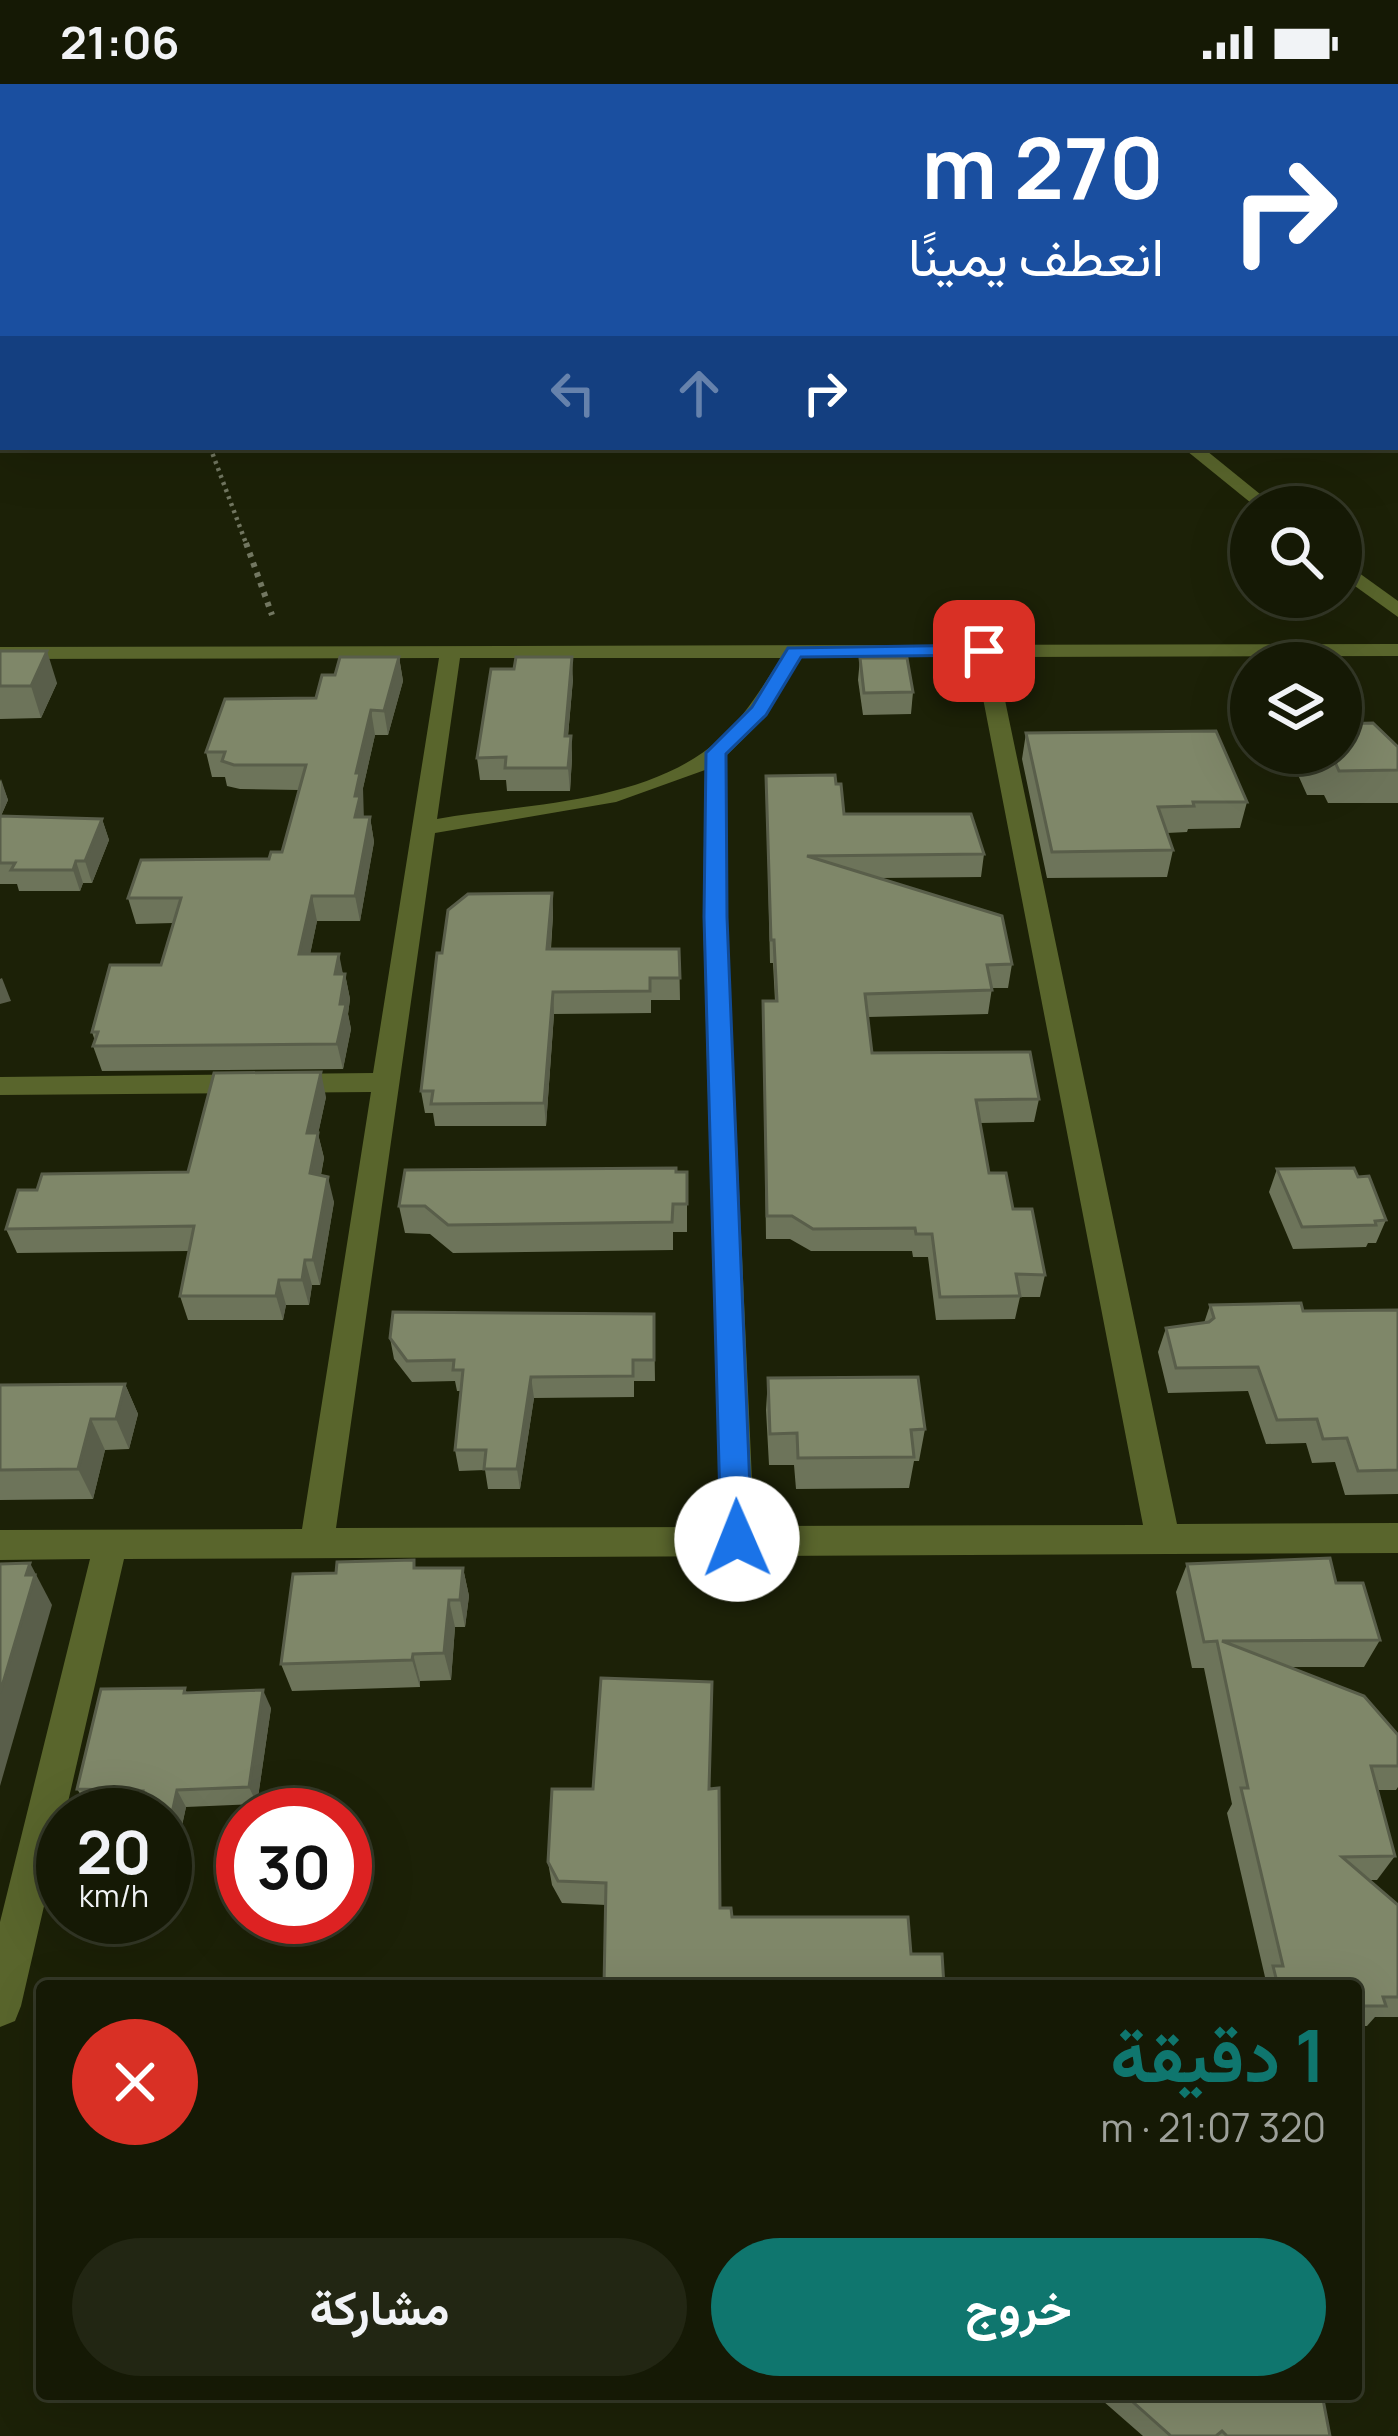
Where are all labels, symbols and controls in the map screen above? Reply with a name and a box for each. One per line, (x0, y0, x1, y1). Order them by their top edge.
text: 21:06 (60, 11, 180, 73)
text: 270 m (922, 109, 1164, 224)
icon: right (1206, 132, 1362, 288)
text: انعطف يمينًا (908, 218, 1164, 292)
icon: left (540, 360, 606, 426)
icon: ahead (666, 360, 732, 426)
icon: right (792, 360, 858, 426)
map controls (1230, 486, 1362, 774)
button: search (1230, 486, 1362, 618)
pin (933, 600, 1035, 702)
icon: arrive (951, 618, 1017, 684)
button: layers (1230, 642, 1362, 774)
position arrow (674, 1476, 800, 1602)
speed limit sign: 30 (216, 1788, 372, 1944)
text: 20 (76, 1810, 152, 1892)
text: km/h (79, 1875, 149, 1916)
text: 1 دقيقة (1110, 2005, 1326, 2104)
button: close (72, 2019, 198, 2145)
text: 320 m · 21:07 (1101, 2100, 1326, 2154)
button: مشاركة (72, 2238, 687, 2376)
button: خروج (711, 2238, 1326, 2376)

